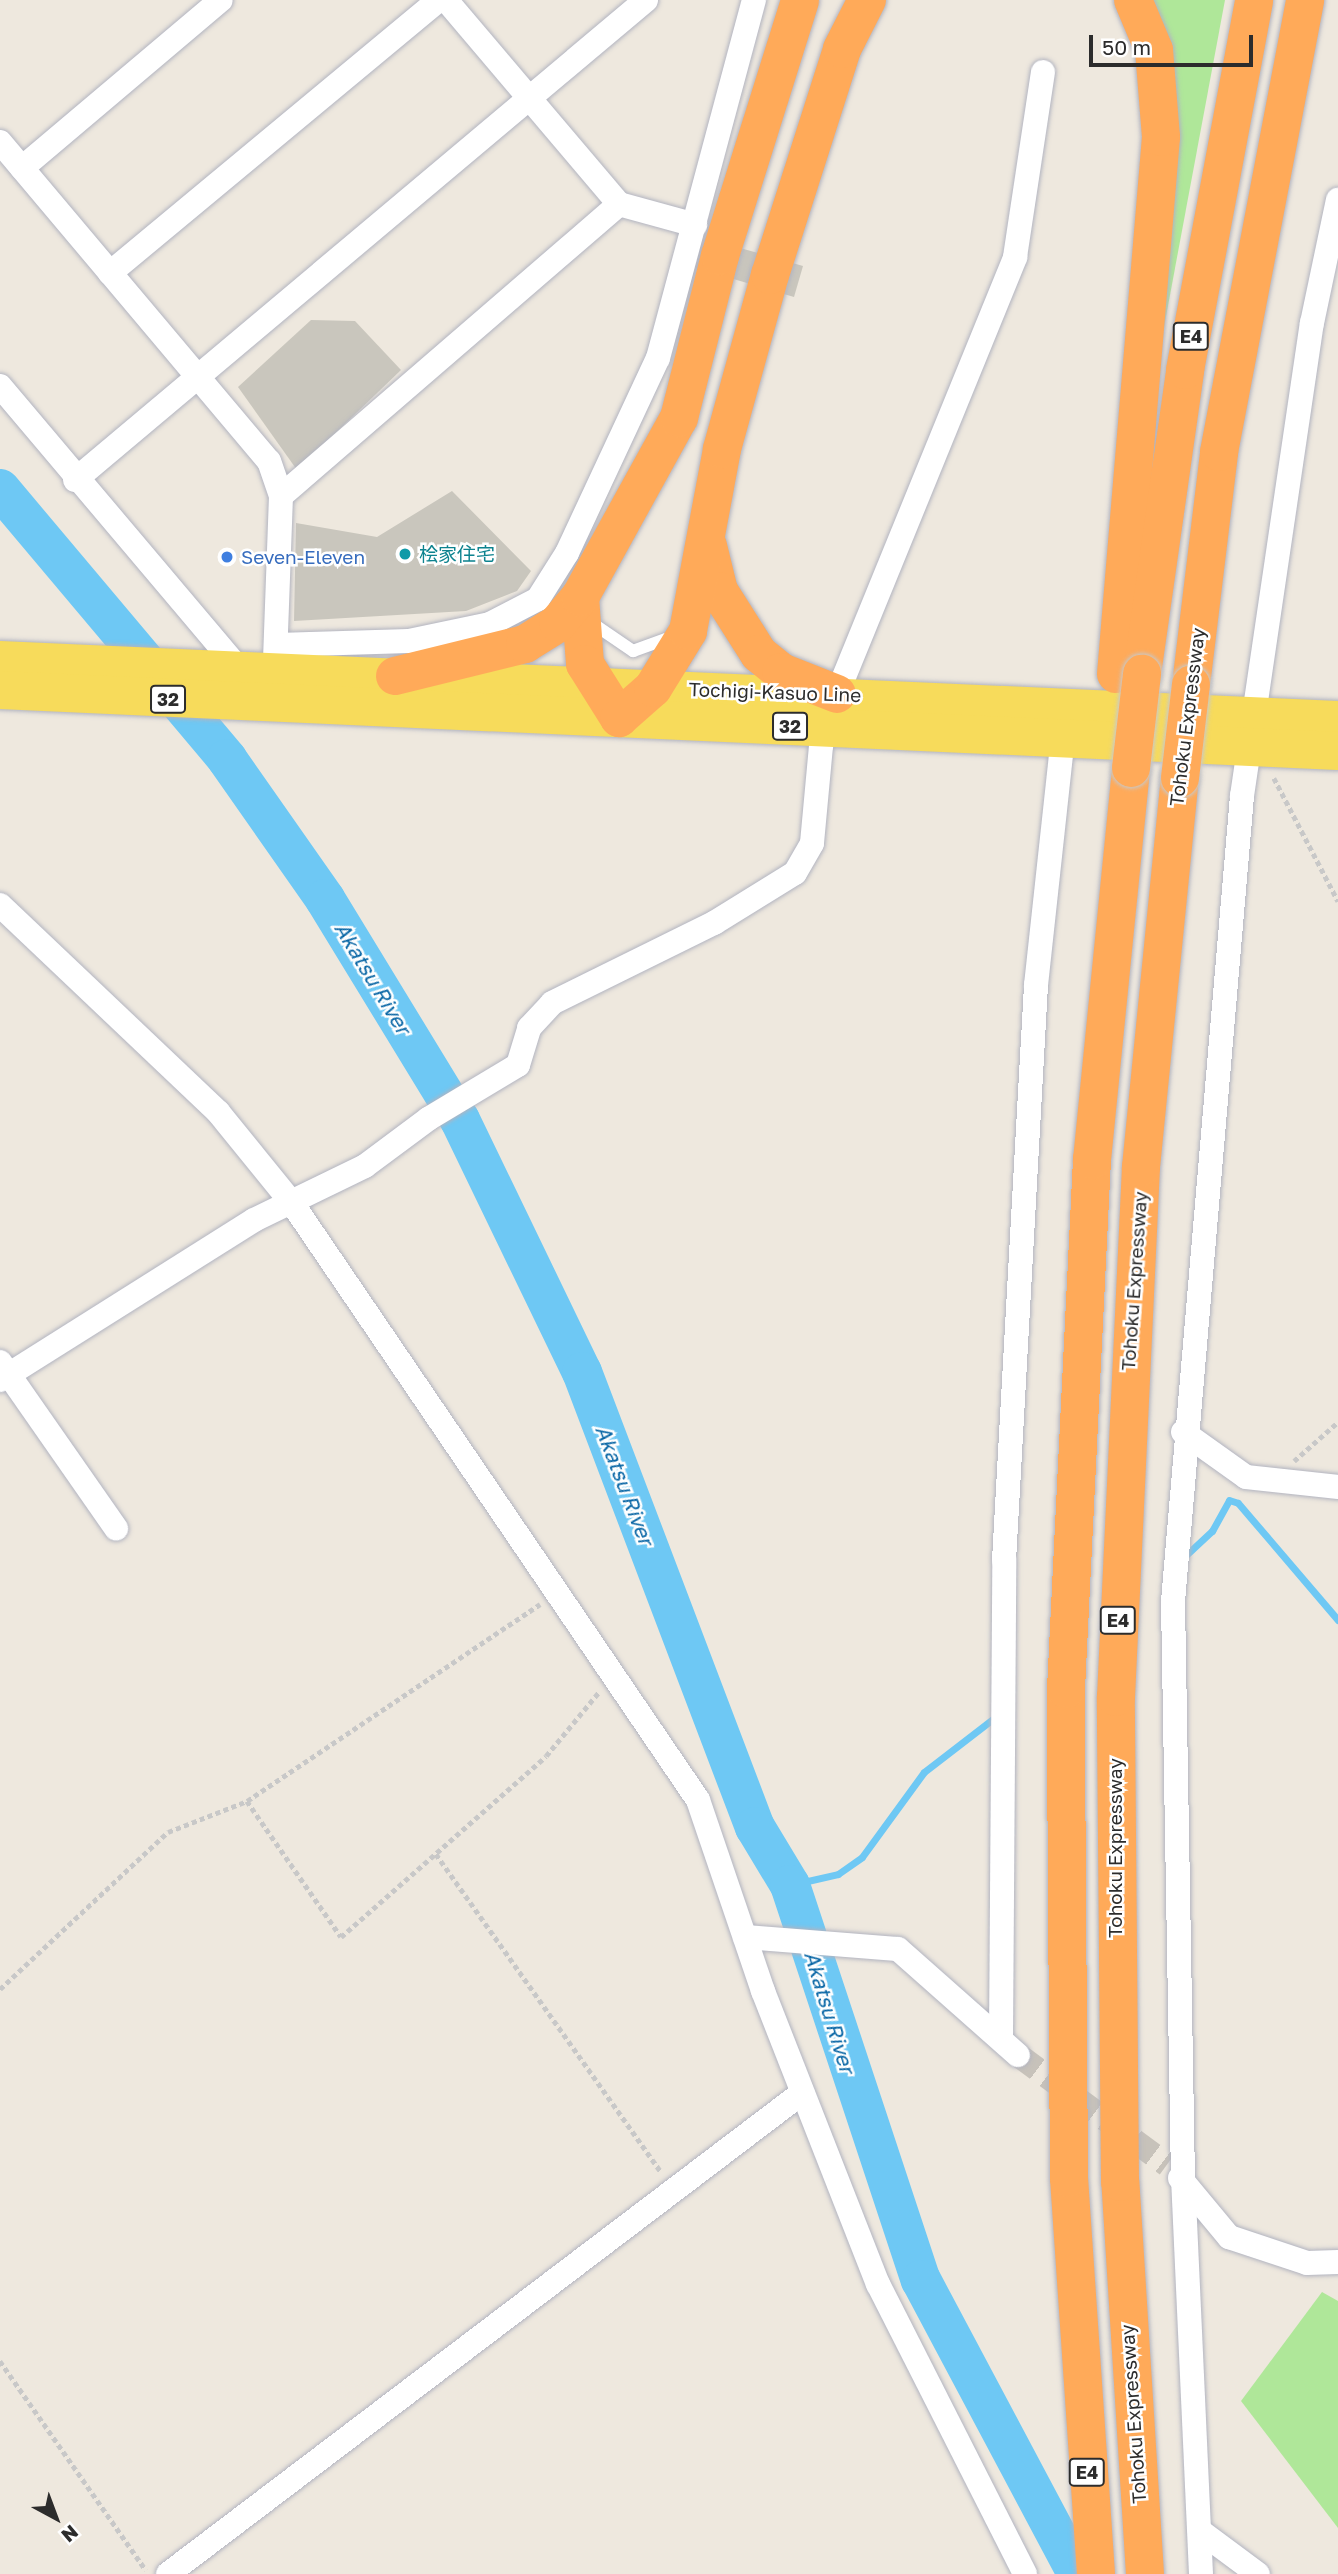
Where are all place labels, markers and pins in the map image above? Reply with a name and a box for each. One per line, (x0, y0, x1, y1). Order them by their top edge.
place label: 桧家住宅 (419, 543, 495, 565)
place label: Seven-Eleven (241, 546, 365, 568)
marker: 桧家住宅 (397, 546, 413, 562)
marker: Seven-Eleven (219, 549, 235, 565)

